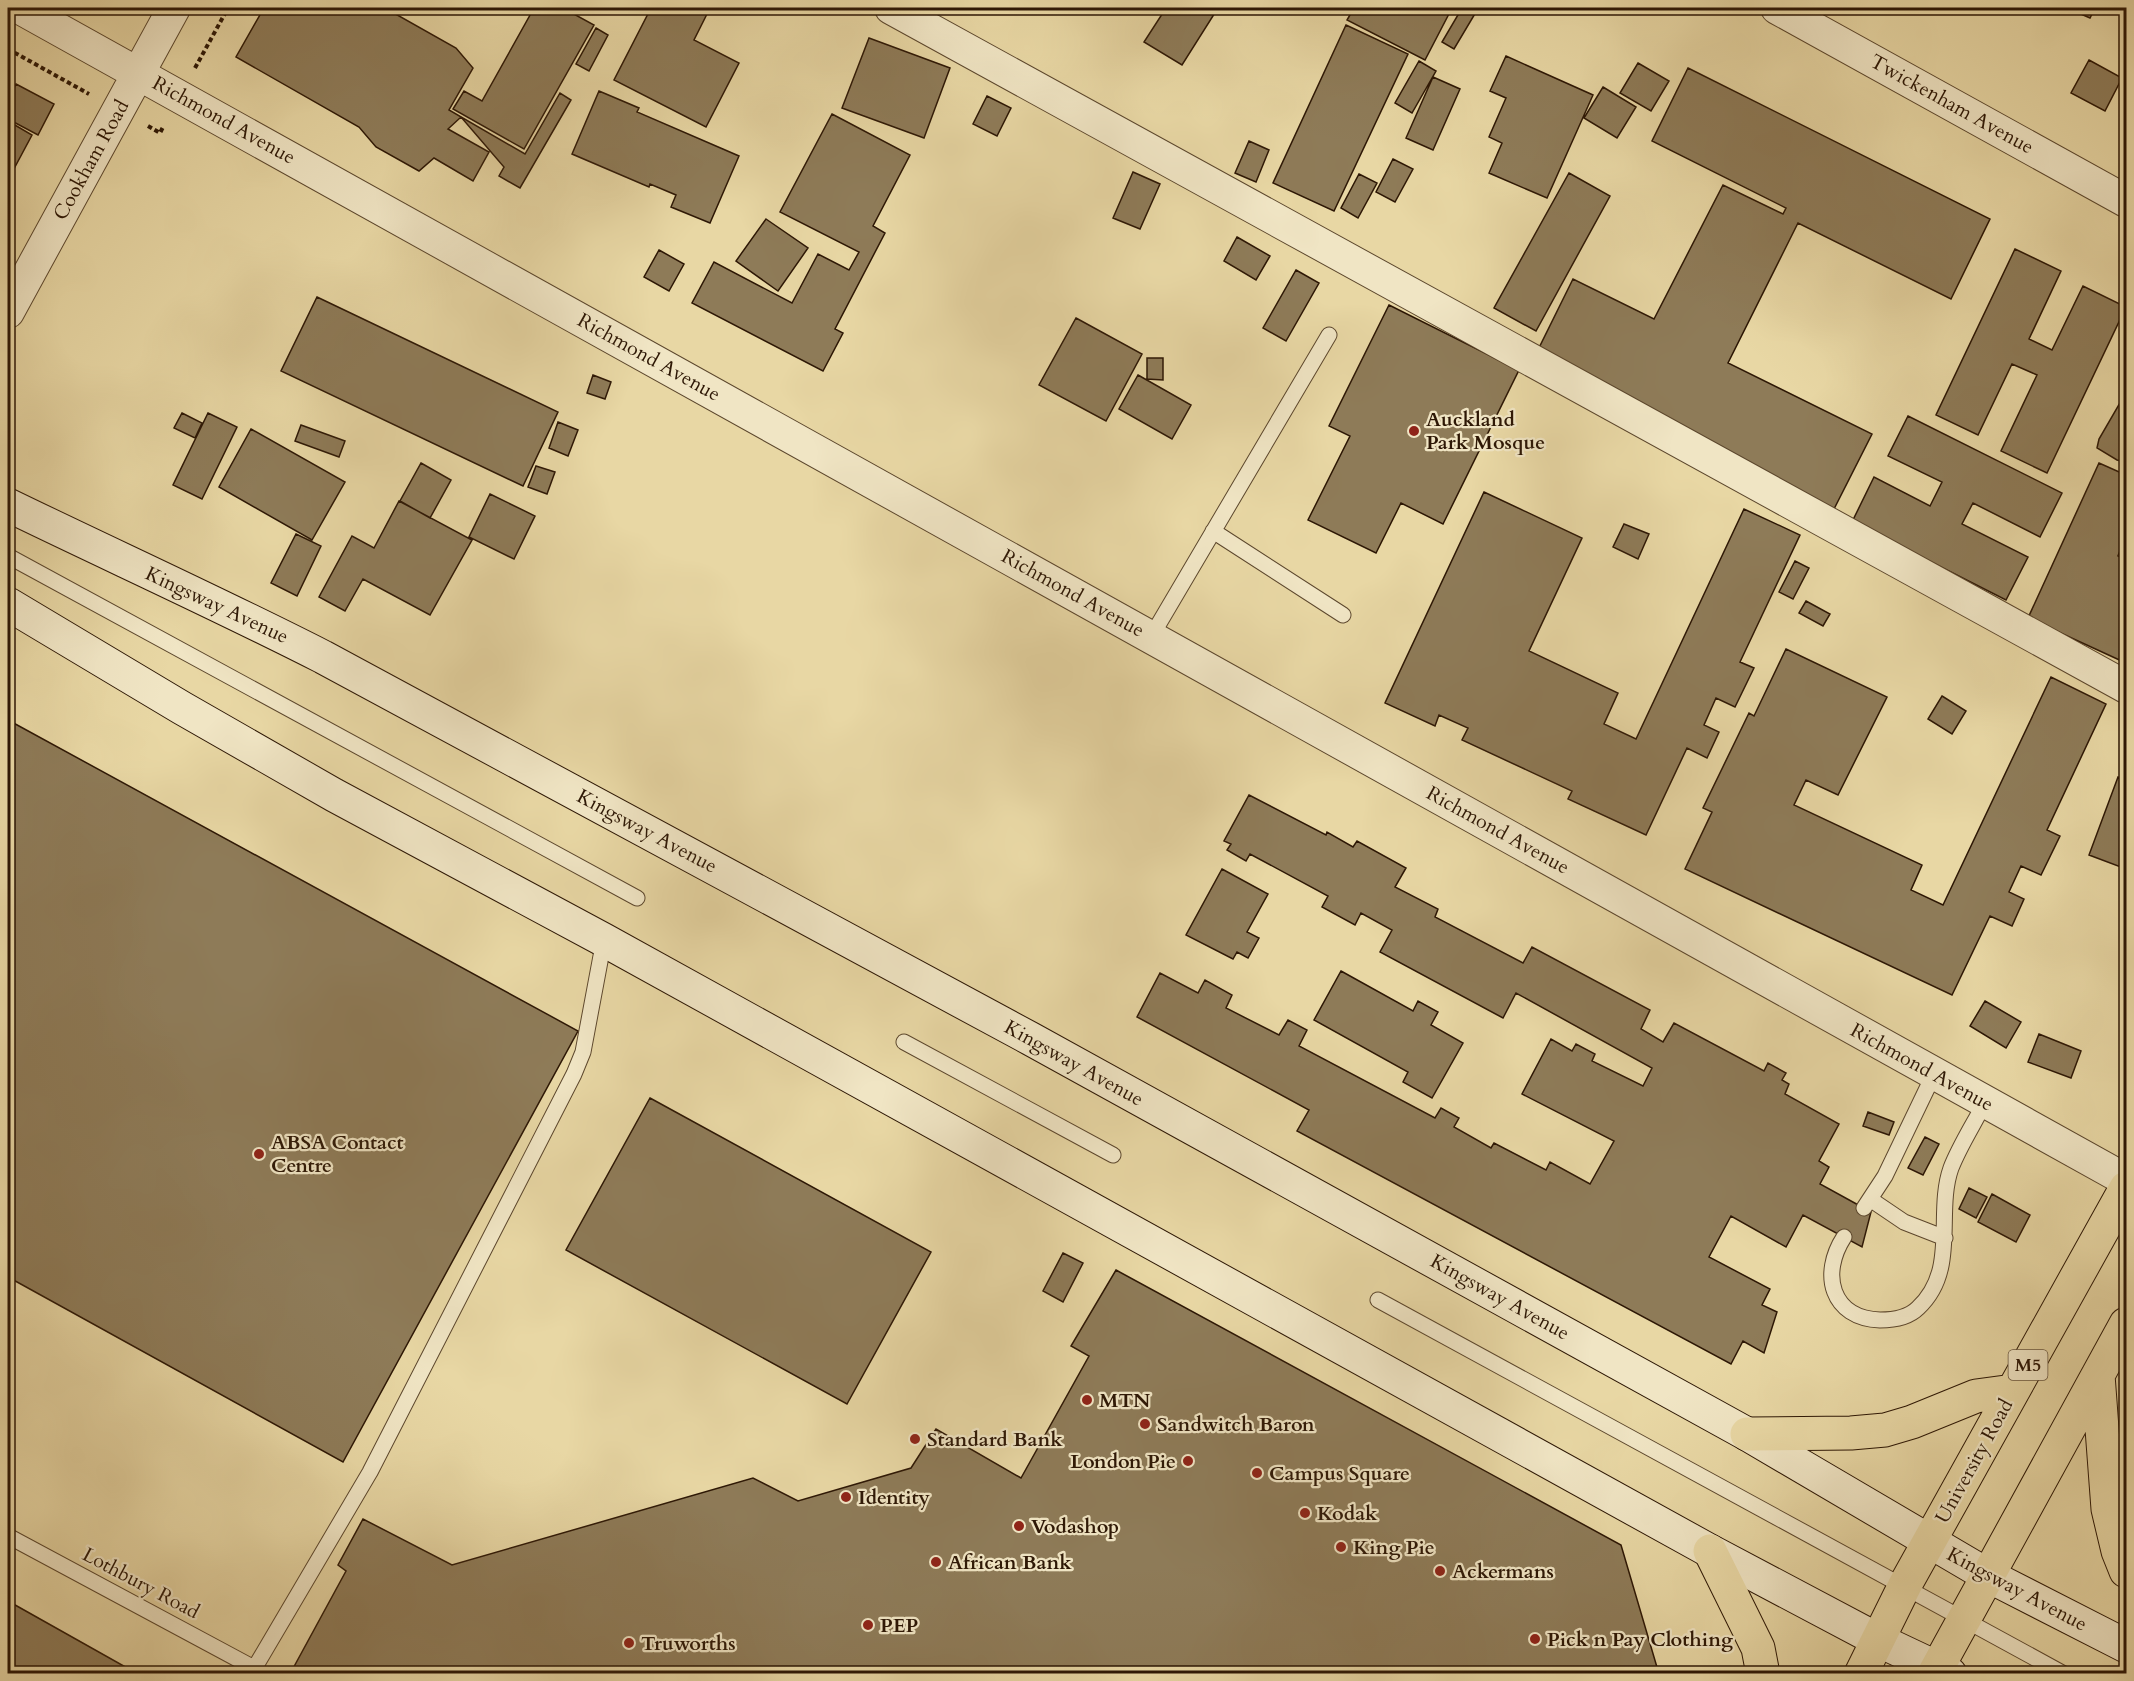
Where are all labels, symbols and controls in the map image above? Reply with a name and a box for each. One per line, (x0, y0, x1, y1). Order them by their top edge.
street label: Twickenham Avenue (1865, 48, 2039, 160)
street label: Richmond Avenue (148, 70, 300, 170)
street label: Cookham Road (47, 95, 135, 225)
street label: Richmond Avenue (573, 307, 725, 407)
place label: Auckland Park Mosque (1426, 406, 1545, 456)
marker: Auckland Park Mosque (1407, 424, 1421, 438)
street label: Richmond Avenue (997, 543, 1149, 643)
street label: Kingsway Avenue (141, 560, 293, 650)
street label: Richmond Avenue (1422, 780, 1574, 880)
street label: Kingsway Avenue (572, 783, 722, 879)
street label: Kingsway Avenue (1000, 1014, 1148, 1112)
street label: Richmond Avenue (1846, 1017, 1998, 1117)
place label: ABSA Contact Centre (271, 1129, 404, 1179)
marker: ABSA Contact Centre (252, 1147, 266, 1161)
street label: Kingsway Avenue (1426, 1248, 1574, 1346)
road number: M5 (2008, 1350, 2048, 1380)
place label: MTN (1099, 1387, 1151, 1414)
marker: MTN (1080, 1393, 1094, 1407)
street label: University Road (1929, 1394, 2020, 1528)
place label: Sandwitch Baron (1157, 1411, 1315, 1438)
marker: Sandwitch Baron (1138, 1417, 1152, 1431)
place label: Standard Bank (927, 1426, 1063, 1453)
marker: Standard Bank (908, 1432, 922, 1446)
place label: London Pie (1070, 1448, 1176, 1475)
marker: London Pie (1181, 1454, 1195, 1468)
place label: Campus Square (1269, 1460, 1410, 1487)
marker: Campus Square (1250, 1466, 1264, 1480)
place label: Identity (858, 1484, 931, 1511)
marker: Identity (839, 1490, 853, 1504)
place label: Kodak (1317, 1500, 1378, 1527)
marker: Kodak (1298, 1506, 1312, 1520)
place label: Vodashop (1031, 1513, 1119, 1540)
marker: Vodashop (1012, 1519, 1026, 1533)
place label: King Pie (1353, 1534, 1435, 1561)
marker: King Pie (1334, 1540, 1348, 1554)
street label: Lothbury Road (78, 1541, 205, 1625)
street label: Kingsway Avenue (1942, 1541, 2092, 1637)
place label: African Bank (948, 1549, 1072, 1576)
marker: African Bank (929, 1555, 943, 1569)
place label: Ackermans (1452, 1558, 1554, 1585)
marker: Ackermans (1433, 1564, 1447, 1578)
place label: PEP (880, 1612, 918, 1639)
marker: PEP (861, 1618, 875, 1632)
place label: Pick n Pay Clothing (1547, 1626, 1733, 1653)
place label: Truworths (641, 1630, 736, 1657)
marker: Pick n Pay Clothing (1528, 1632, 1542, 1646)
marker: Truworths (622, 1636, 636, 1650)

